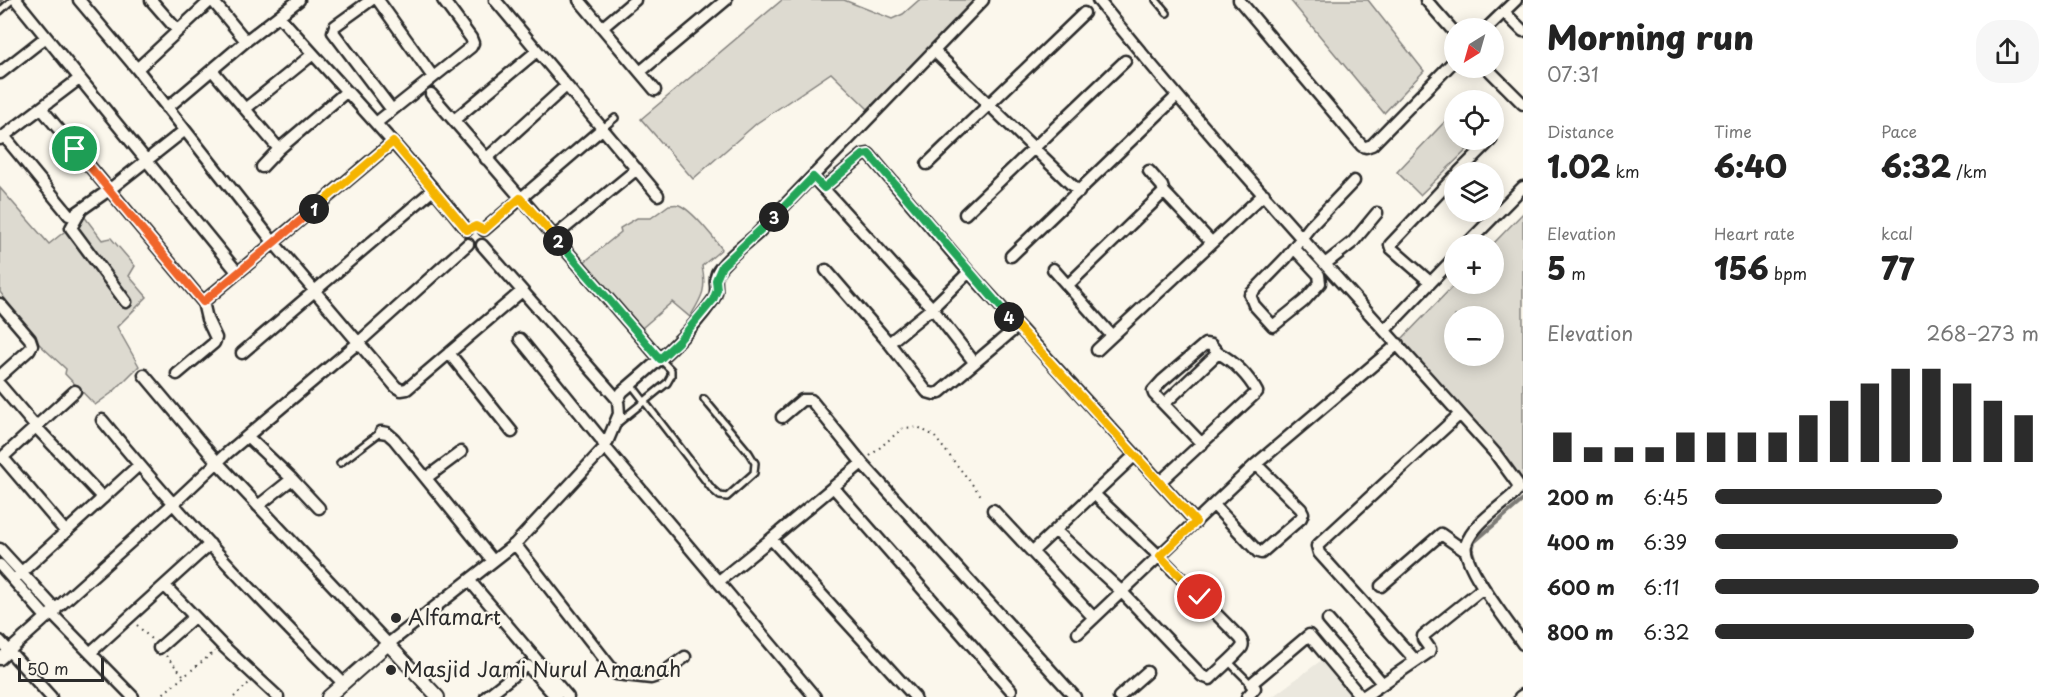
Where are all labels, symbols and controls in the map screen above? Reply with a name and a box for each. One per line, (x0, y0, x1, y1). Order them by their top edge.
text: Morning run (1547, 11, 1754, 61)
north arrow (1444, 18, 1504, 78)
map controls (1444, 18, 1504, 366)
button: share (1976, 20, 2039, 83)
text: 07:31 (1547, 59, 1599, 89)
button: locate (1444, 90, 1504, 150)
text: Distance (1547, 119, 1614, 143)
text: Time (1714, 119, 1752, 143)
text: Pace (1881, 119, 1917, 143)
pin (49, 123, 100, 174)
icon: arrive (58, 132, 91, 165)
text: 1.02 (1547, 143, 1610, 188)
text: 6:40 (1714, 143, 1787, 188)
text: 6:32 (1881, 143, 1951, 188)
text: km (1610, 159, 1640, 183)
text: /km (1951, 159, 1987, 183)
button: layers (1444, 162, 1504, 222)
pin: 1 (299, 194, 329, 224)
text: 1 (310, 197, 318, 221)
pin: 3 (759, 202, 789, 232)
text: 3 (769, 205, 779, 229)
text: Elevation (1547, 221, 1616, 245)
text: Heart rate (1714, 221, 1795, 245)
text: kcal (1881, 221, 1913, 245)
pin: 2 (543, 226, 573, 256)
text: 2 (552, 229, 564, 253)
button: + (1444, 234, 1504, 294)
text: 5 (1547, 245, 1566, 290)
text: 156 (1714, 245, 1769, 290)
text: 77 (1881, 245, 1914, 290)
text: m (1566, 261, 1586, 285)
text: bpm (1769, 261, 1807, 285)
pin: 4 (994, 302, 1024, 332)
text: 4 (1004, 305, 1014, 329)
button: − (1444, 306, 1504, 366)
text: Elevation (1547, 318, 1633, 348)
text: 268–273 m (1926, 318, 2039, 348)
text: 200 m (1547, 482, 1614, 512)
text: 6:45 (1643, 482, 1688, 512)
text: 400 m (1547, 527, 1615, 557)
text: 6:39 (1643, 527, 1687, 557)
pin (1174, 571, 1225, 622)
text: 600 m (1547, 572, 1615, 602)
text: 6:11 (1643, 572, 1679, 602)
icon: check (1183, 580, 1216, 613)
place label: Alfamart (408, 600, 501, 632)
marker: Alfamart (389, 611, 403, 625)
text: 800 m (1547, 617, 1614, 647)
text: 6:32 (1643, 617, 1690, 647)
place label: Masjid Jami Nurul Amanah (403, 652, 681, 684)
scale bar (18, 655, 104, 682)
text: 50 m (27, 656, 68, 680)
marker: Masjid Jami Nurul Amanah (384, 663, 398, 677)

